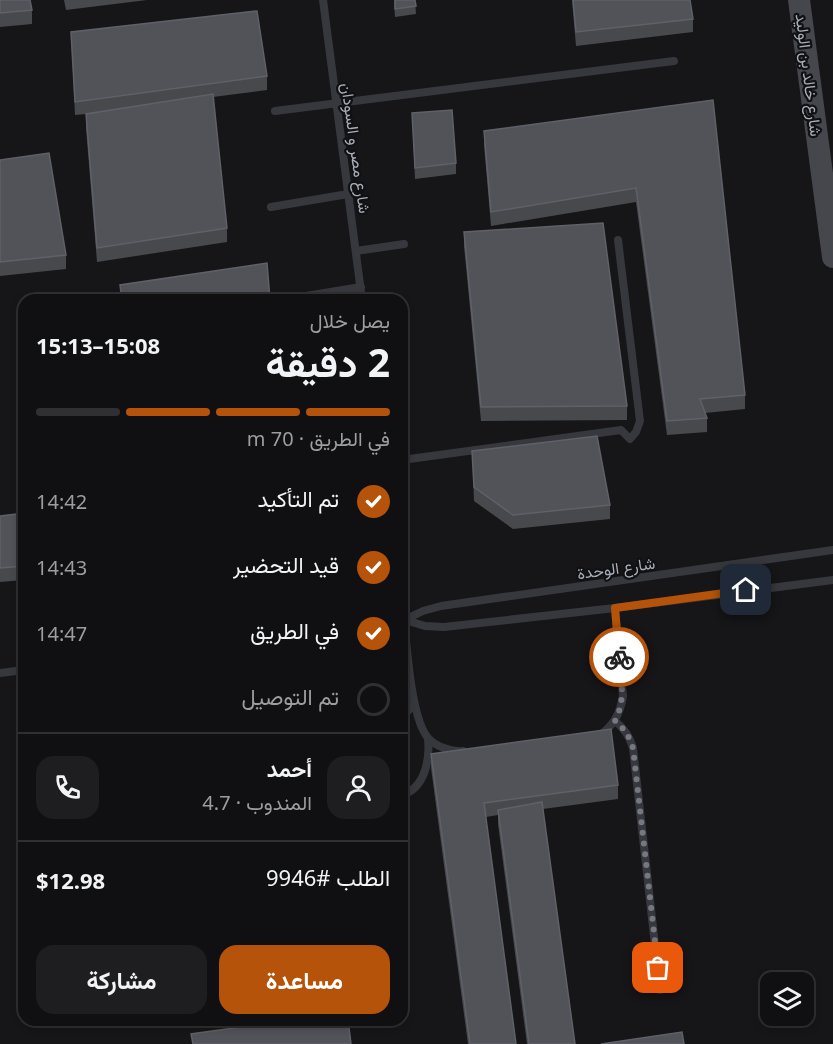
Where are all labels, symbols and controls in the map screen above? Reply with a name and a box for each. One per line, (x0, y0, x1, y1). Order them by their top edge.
street label: شارع خالد بن الوليد (790, 12, 827, 138)
street label: شارع مصر و السودان (335, 81, 376, 215)
text: يصل خلال (310, 307, 390, 334)
text: 15:08–15:13 (36, 330, 160, 360)
text: 2 دقيقة (266, 335, 390, 388)
text: في الطريق · 70 m (247, 425, 390, 452)
text: تم التأكيد (258, 483, 339, 513)
icon: check (357, 485, 390, 518)
text: 14:42 (36, 488, 87, 515)
text: قيد التحضير (233, 549, 339, 579)
icon: check (357, 551, 390, 584)
street label: شارع الوحدة (576, 552, 657, 585)
text: 14:43 (36, 554, 87, 581)
pin (720, 564, 771, 615)
icon: home (729, 573, 762, 606)
text: في الطريق (250, 615, 339, 645)
icon: check (357, 617, 390, 650)
text: 14:47 (36, 620, 87, 647)
courier (589, 627, 649, 687)
icon: bike (603, 641, 636, 674)
text: تم التوصيل (242, 681, 339, 711)
text: أحمد (267, 753, 312, 783)
button: phone (36, 756, 99, 819)
button: person (327, 756, 390, 819)
text: المندوب · 4.7 (202, 789, 312, 816)
text: الطلب #9946 (266, 862, 390, 892)
text: $12.98 (36, 865, 105, 895)
pin (632, 942, 683, 993)
button: مشاركة (36, 945, 207, 1014)
button: مساعدة (219, 945, 390, 1014)
icon: bag (641, 951, 674, 984)
map controls (760, 972, 814, 1026)
button: layers (760, 972, 814, 1026)

